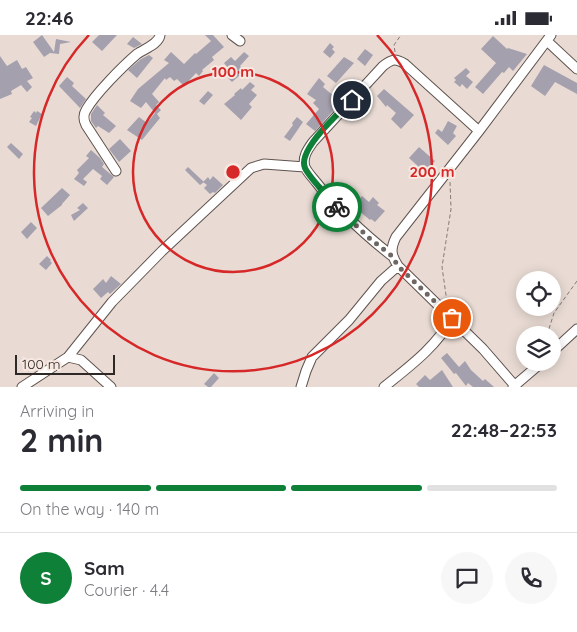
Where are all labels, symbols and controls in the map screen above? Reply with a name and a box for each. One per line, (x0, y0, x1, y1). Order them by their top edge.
text: 22:46 (25, 6, 74, 30)
text: 100 m (212, 62, 254, 81)
pin (331, 79, 373, 121)
icon: home (338, 86, 366, 114)
text: 200 m (410, 162, 455, 181)
centre of rings (224, 163, 242, 181)
courier (312, 182, 362, 232)
icon: bike (323, 193, 351, 221)
map controls (516, 271, 561, 371)
button: locate (516, 271, 561, 316)
pin (431, 297, 473, 339)
icon: bag (438, 304, 466, 332)
button: layers (516, 326, 561, 371)
scale bar (15, 352, 115, 375)
text: 100 m (22, 355, 60, 373)
text: Arriving in (20, 401, 94, 421)
text: 22:48–22:53 (451, 418, 557, 442)
text: 2 min (20, 420, 103, 460)
text: On the way · 140 m (20, 499, 159, 519)
button: chat (441, 552, 493, 604)
button: phone (505, 552, 557, 604)
text: Sam (84, 556, 125, 580)
text: S (40, 566, 52, 590)
text: Courier · 4.4 (84, 580, 169, 600)

